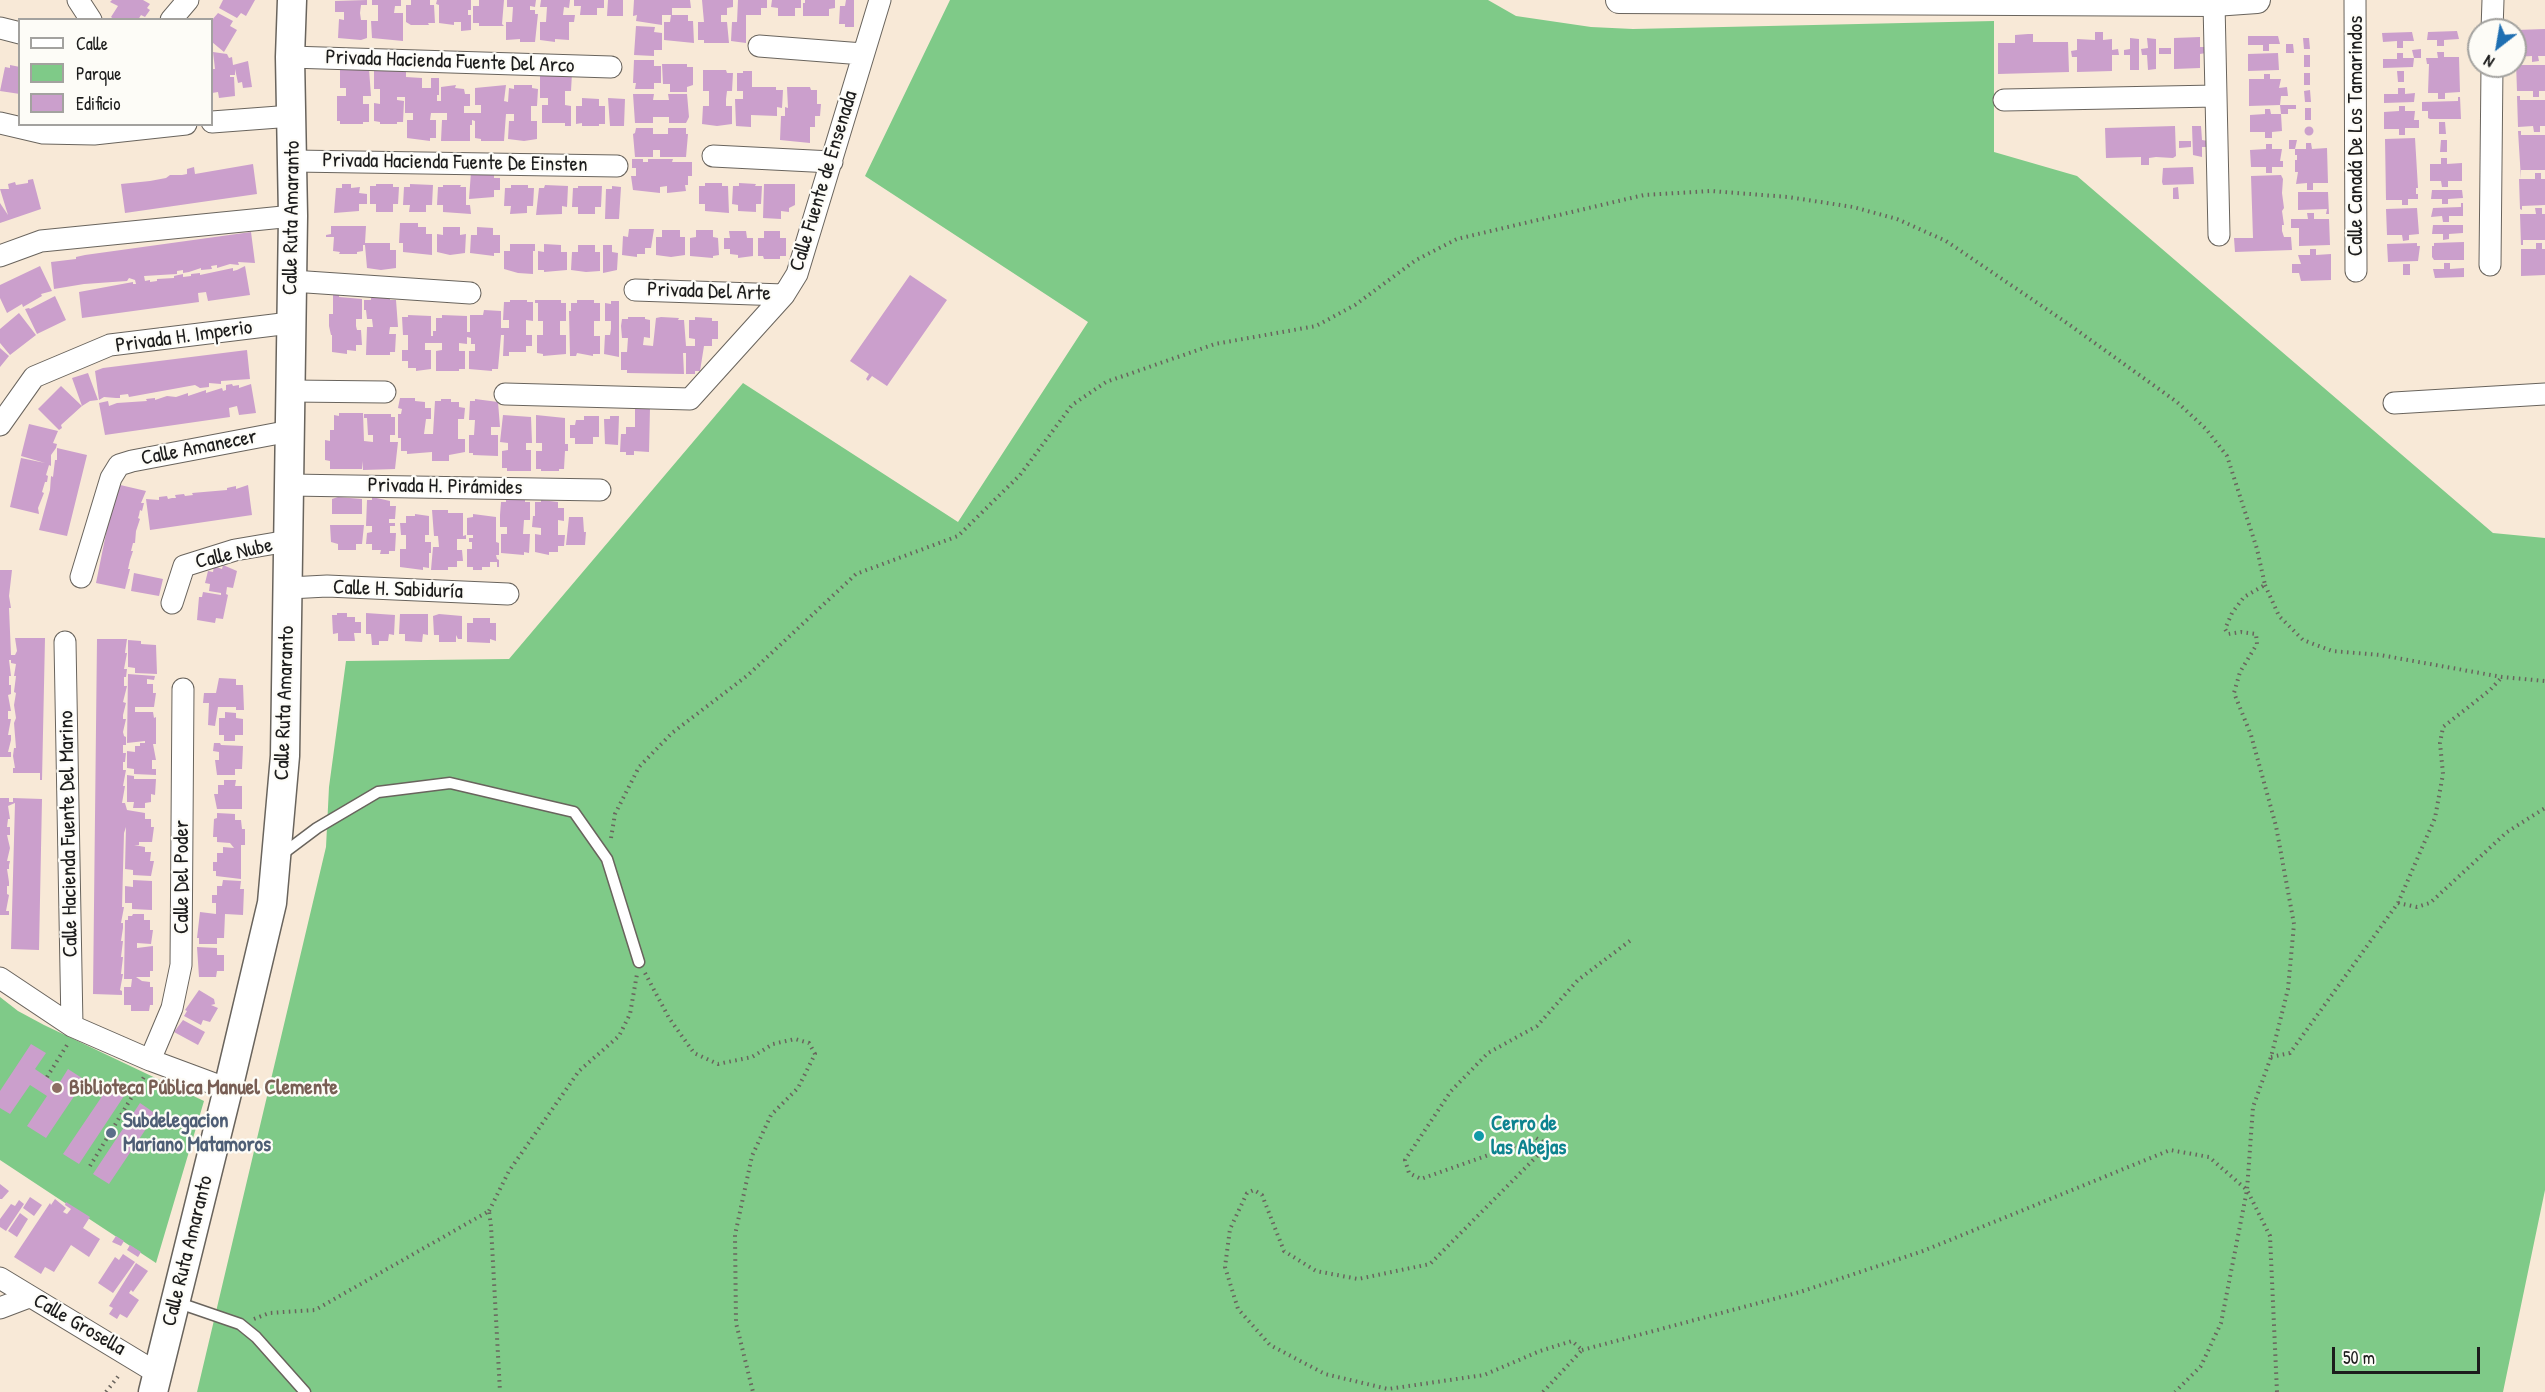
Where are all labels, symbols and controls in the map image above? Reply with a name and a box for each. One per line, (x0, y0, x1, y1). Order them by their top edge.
street label: Calle Canadá De Los Tamarindos (2343, 16, 2369, 256)
legend (18, 18, 213, 126)
north arrow (2467, 18, 2527, 78)
text: Calle (76, 31, 108, 56)
street label: Privada Hacienda Fuente Del Arco (325, 45, 575, 79)
text: N (2479, 50, 2498, 73)
text: Parque (76, 61, 121, 86)
street label: Calle Fuente de Ensenada (785, 88, 863, 274)
text: Edificio (76, 91, 120, 116)
street label: Calle Ruta Amaranto (278, 141, 306, 295)
street label: Privada Hacienda Fuente De Einsten (322, 148, 588, 178)
street label: Privada Del Arte (647, 277, 771, 307)
street label: Privada H. Imperio (114, 315, 254, 359)
street label: Calle Amanecer (139, 424, 259, 472)
street label: Privada H. Pirámides (367, 473, 523, 501)
street label: Calle Nube (193, 533, 275, 575)
street label: Calle H. Sabiduría (333, 575, 463, 605)
street label: Calle Ruta Amaranto (270, 625, 300, 781)
street label: Calle Hacienda Fuente Del Marino (54, 710, 84, 958)
street label: Calle Del Poder (169, 820, 195, 934)
place label: Biblioteca Pública Manuel Clemente (69, 1075, 338, 1101)
marker: Biblioteca Pública Manuel Clemente (50, 1081, 64, 1095)
place label: Subdelegacion Mariano Matamoros (123, 1108, 271, 1158)
place label: Cerro de las Abejas (1491, 1111, 1566, 1161)
marker: Subdelegacion Mariano Matamoros (104, 1126, 118, 1140)
marker: Cerro de las Abejas (1472, 1129, 1486, 1143)
street label: Calle Ruta Amaranto (157, 1173, 219, 1329)
street label: Calle Grosella (28, 1289, 130, 1361)
scale bar (2335, 1335, 2484, 1373)
text: 50 m (2343, 1345, 2375, 1370)

